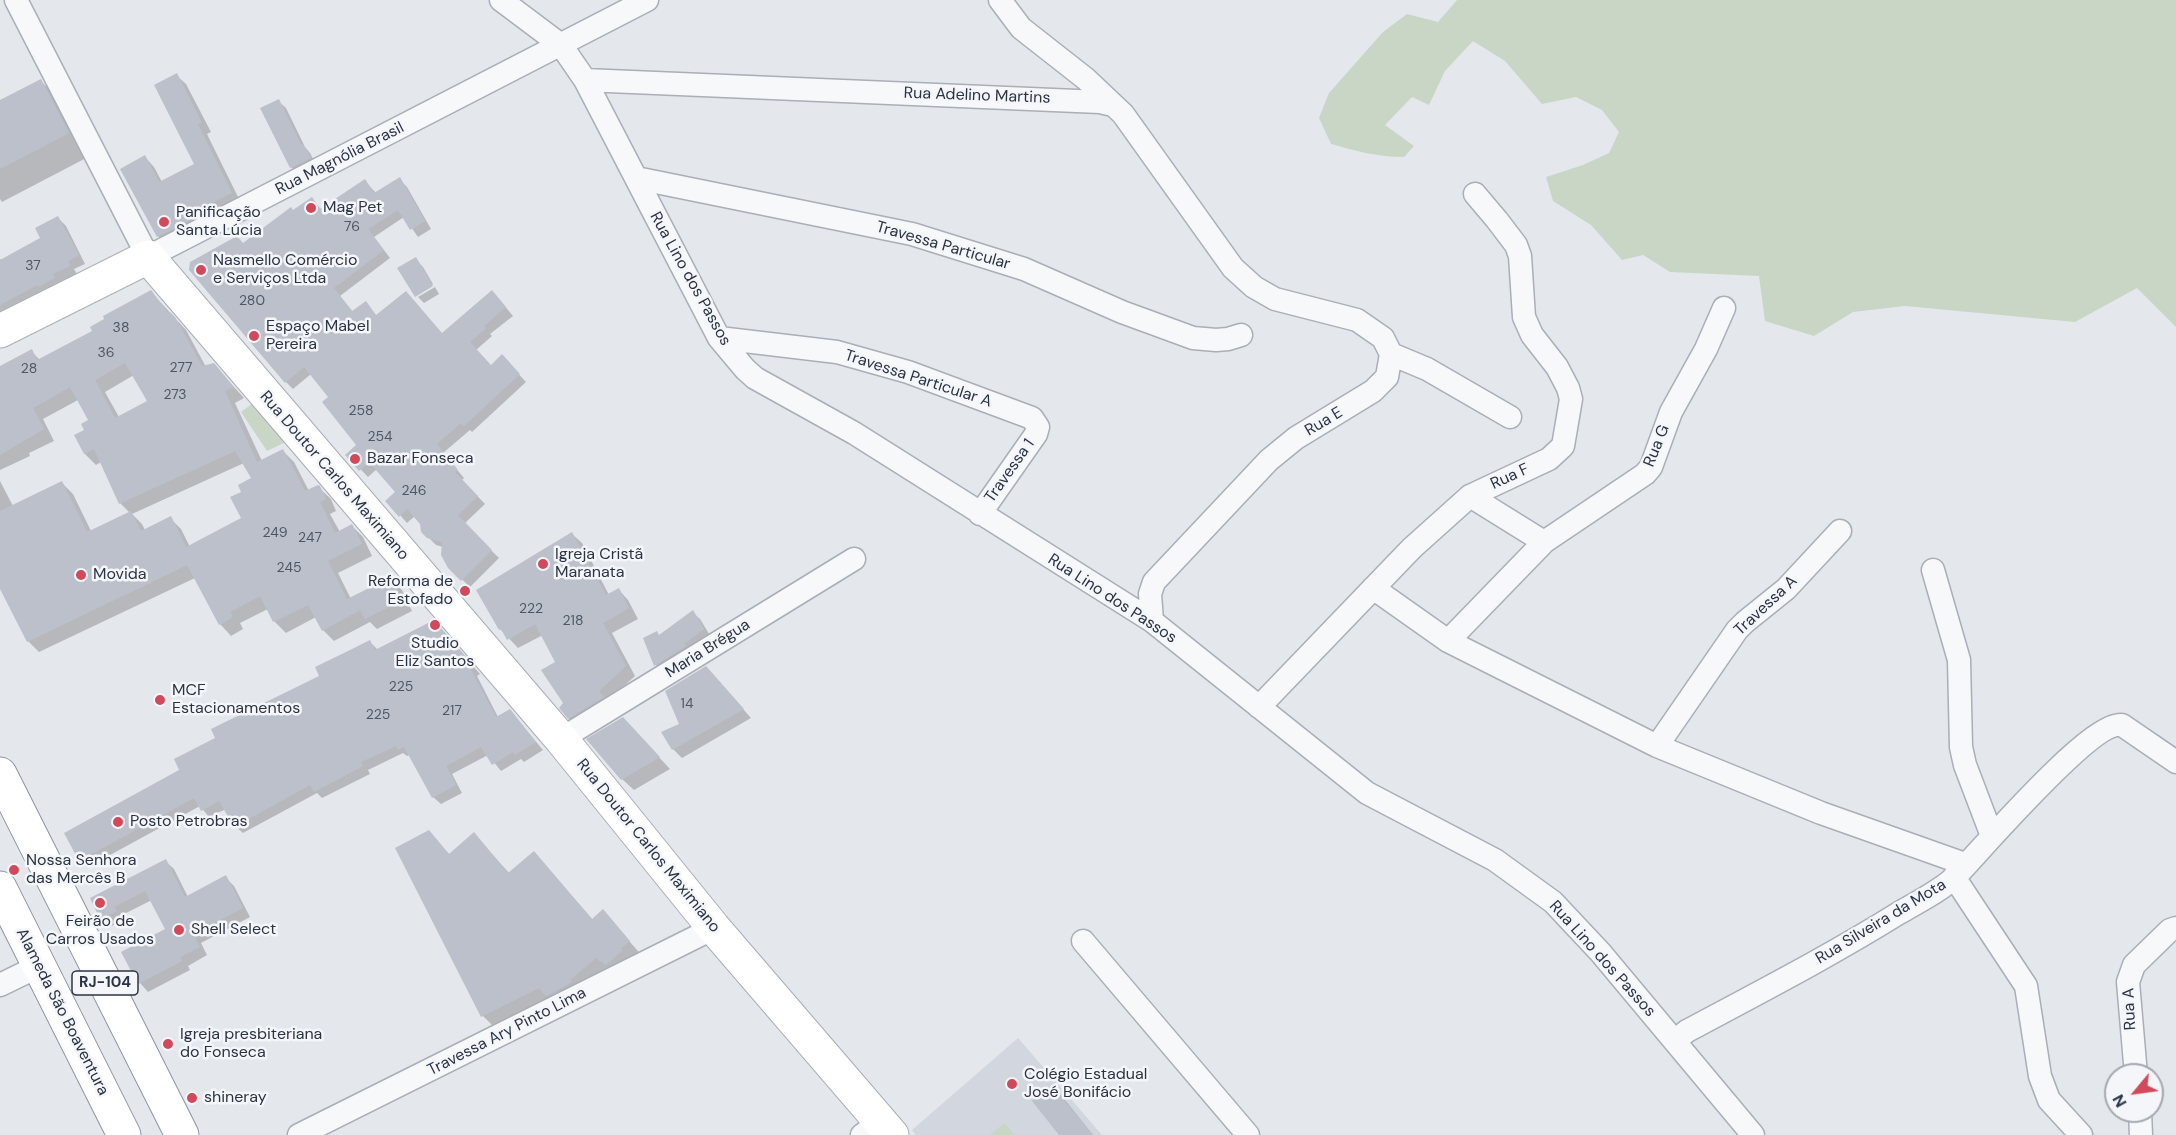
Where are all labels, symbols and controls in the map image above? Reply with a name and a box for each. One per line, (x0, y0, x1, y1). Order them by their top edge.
street label: Rua Adelino Martins (903, 84, 1051, 108)
street label: Rua Magnólia Brasil (273, 118, 407, 200)
place label: Mag Pet (323, 198, 382, 218)
marker: Mag Pet (304, 201, 318, 215)
place label: Panificação Santa Lúcia (176, 203, 262, 241)
street label: Rua Lino dos Passos (645, 209, 735, 349)
marker: Panificação Santa Lúcia (157, 215, 171, 229)
street label: Travessa Particular (874, 218, 1012, 274)
house number: 76 (344, 219, 360, 235)
place label: Nasmello Comércio e Serviços Ltda (213, 251, 357, 289)
house number: 37 (25, 258, 41, 274)
marker: Nasmello Comércio e Serviços Ltda (194, 263, 208, 277)
house number: 280 (239, 293, 265, 309)
place label: Espaço Mabel Pereira (266, 317, 370, 355)
house number: 38 (113, 320, 129, 336)
marker: Espaço Mabel Pereira (247, 329, 261, 343)
house number: 36 (97, 345, 115, 361)
street label: Travessa Particular A (842, 346, 994, 412)
house number: 277 (170, 360, 192, 376)
house number: 28 (21, 361, 37, 377)
house number: 273 (163, 387, 187, 403)
street label: Rua Doutor Carlos Maximiano (255, 387, 413, 565)
house number: 258 (348, 403, 374, 419)
street label: Rua E (1302, 403, 1346, 441)
street label: Rua G (1640, 422, 1674, 470)
house number: 254 (367, 429, 393, 445)
street label: Travessa 1 (981, 435, 1039, 507)
place label: Bazar Fonseca (367, 449, 473, 469)
marker: Bazar Fonseca (348, 452, 362, 466)
street label: Rua F (1488, 460, 1532, 494)
house number: 246 (401, 483, 427, 499)
house number: 249 (262, 525, 288, 541)
house number: 247 (298, 530, 322, 546)
place label: Igreja Cristã Maranata (555, 545, 643, 583)
street label: Rua Lino dos Passos (1044, 550, 1180, 648)
marker: Igreja Cristã Maranata (536, 557, 550, 571)
house number: 245 (277, 560, 301, 576)
place label: Movida (93, 565, 147, 585)
marker: Movida (74, 568, 88, 582)
place label: Reforma de Estofado (368, 572, 453, 610)
street label: Travessa A (1731, 572, 1801, 640)
marker: Reforma de Estofado (458, 584, 472, 598)
house number: 222 (519, 601, 543, 617)
house number: 218 (563, 613, 583, 629)
street label: Maria Brégua (662, 615, 754, 683)
marker: Studio Eliz Santos (428, 618, 442, 632)
place label: Studio Eliz Santos (396, 634, 474, 672)
house number: 225 (389, 679, 413, 695)
place label: MCF Estacionamentos (172, 681, 300, 719)
marker: MCF Estacionamentos (153, 693, 167, 707)
house number: 14 (681, 696, 693, 712)
house number: 217 (442, 703, 462, 719)
house number: 225 (366, 707, 390, 723)
street label: Rua Doutor Carlos Maximiano (572, 755, 724, 937)
place label: Posto Petrobras (130, 812, 247, 832)
marker: Posto Petrobras (111, 815, 125, 829)
place label: Nossa Senhora das Mercês B (26, 851, 136, 889)
marker: Nossa Senhora das Mercês B (7, 863, 21, 877)
street label: Rua Silveira da Mota (1812, 875, 1950, 969)
marker: Feirão de Carros Usados (93, 896, 107, 910)
street label: Rua Lino dos Passos (1545, 897, 1659, 1021)
place label: Feirão de Carros Usados (46, 912, 154, 950)
place label: Shell Select (191, 920, 276, 940)
marker: Shell Select (172, 923, 186, 937)
street label: Alameda São Boaventura (11, 925, 113, 1099)
road number: RJ-104 (72, 971, 138, 995)
street label: Travessa Ary Pinto Lima (424, 984, 590, 1080)
street label: Rua A (2119, 987, 2141, 1031)
place label: Igreja presbiteriana do Fonseca (180, 1025, 322, 1063)
marker: Igreja presbiteriana do Fonseca (161, 1037, 175, 1051)
north arrow (2104, 1063, 2164, 1123)
place label: Colégio Estadual José Bonifácio (1024, 1065, 1147, 1103)
marker: Colégio Estadual José Bonifácio (1005, 1077, 1019, 1091)
place label: shineray (204, 1088, 267, 1108)
marker: shineray (185, 1091, 199, 1105)
text: N (2108, 1091, 2132, 1111)

